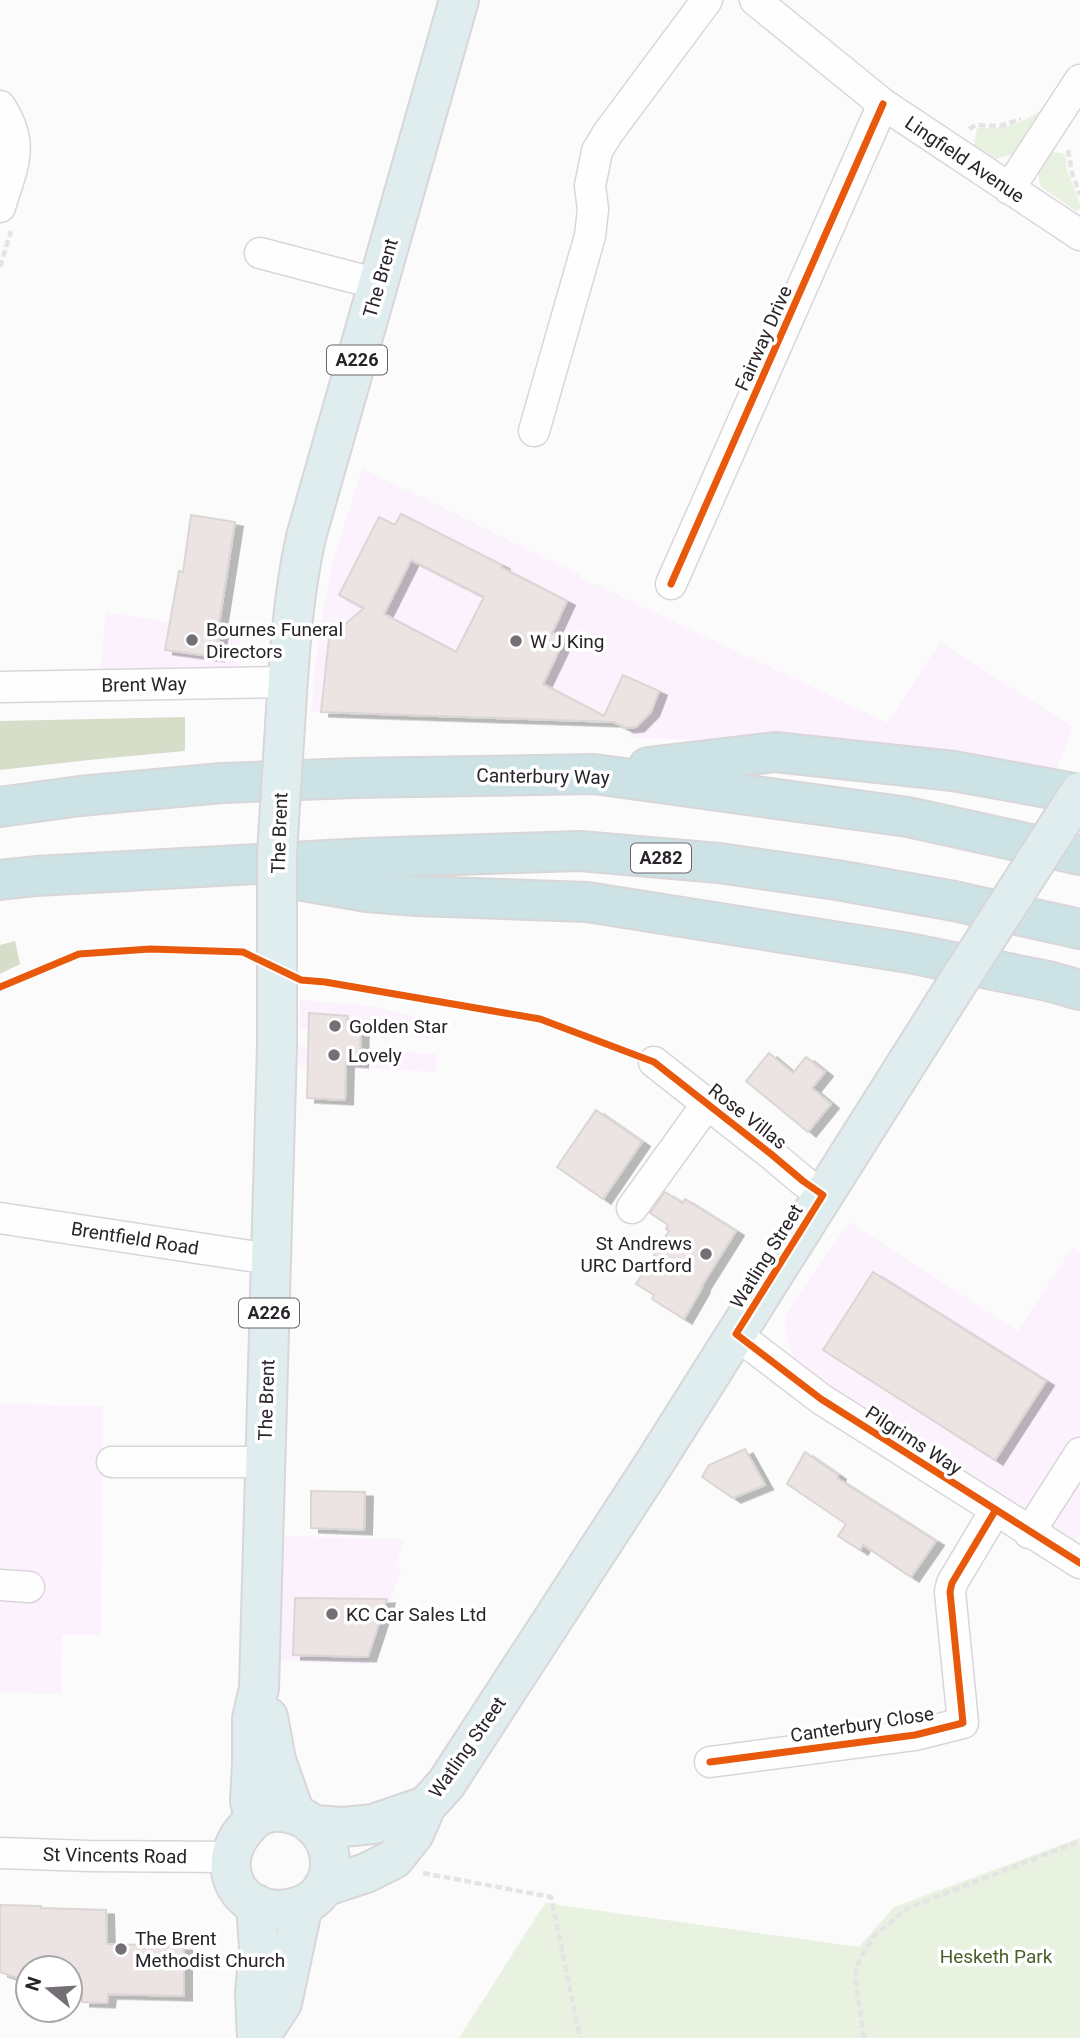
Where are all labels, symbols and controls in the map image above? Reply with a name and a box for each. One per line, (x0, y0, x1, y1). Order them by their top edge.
street label: Lingfield Avenue (901, 111, 1029, 208)
street label: The Brent (358, 236, 403, 320)
street label: Fairway Drive (730, 282, 797, 394)
road number: A226 (327, 346, 387, 374)
place label: Bournes Funeral Directors (206, 618, 343, 663)
place label: W J King (530, 630, 604, 653)
marker: Bournes Funeral Directors (184, 632, 200, 648)
marker: W J King (508, 633, 524, 649)
street label: Brent Way (101, 672, 187, 697)
street label: Canterbury Way (476, 764, 610, 789)
street label: The Brent (267, 792, 292, 874)
road number: A282 (631, 844, 691, 872)
place label: Golden Star (349, 1015, 448, 1038)
marker: Golden Star (327, 1018, 343, 1034)
place label: Lovely (348, 1044, 402, 1067)
marker: Lovely (326, 1047, 342, 1063)
street label: Rose Villas (704, 1079, 792, 1154)
street label: Watling Street (725, 1200, 808, 1313)
street label: Brentfield Road (69, 1217, 200, 1260)
place label: St Andrews URC Dartford (581, 1232, 692, 1277)
marker: St Andrews URC Dartford (698, 1246, 714, 1262)
road number: A226 (239, 1298, 299, 1328)
street label: The Brent (254, 1359, 279, 1441)
street label: Pilgrims Way (861, 1401, 966, 1480)
place label: KC Car Sales Ltd (346, 1603, 487, 1626)
marker: KC Car Sales Ltd (324, 1606, 340, 1622)
street label: Watling Street (424, 1692, 511, 1802)
street label: Canterbury Close (789, 1702, 936, 1747)
street label: St Vincents Road (43, 1843, 187, 1868)
place label: The Brent Methodist Church (135, 1927, 285, 1972)
marker: The Brent Methodist Church (113, 1941, 129, 1957)
park label: Hesketh Park (940, 1945, 1053, 1968)
north arrow (14, 1954, 84, 2024)
text: N (20, 1974, 46, 1994)

